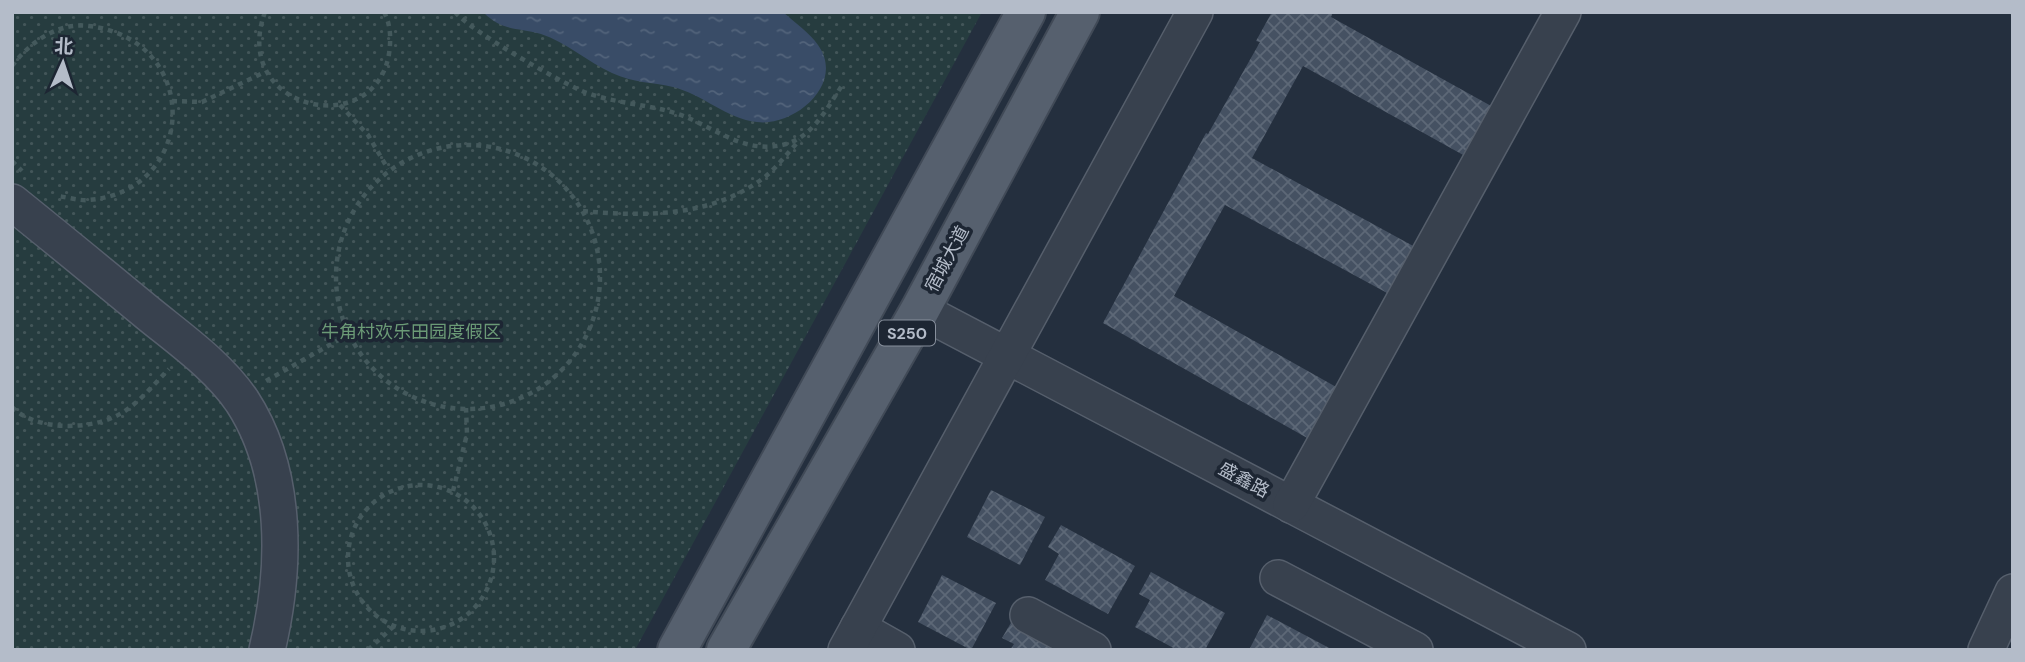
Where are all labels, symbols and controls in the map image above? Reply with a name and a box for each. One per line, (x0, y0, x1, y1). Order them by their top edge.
north arrow (28, 28, 98, 98)
text: 北 (54, 34, 74, 60)
street label: 宿城大道 (920, 222, 974, 296)
park label: 牛角村欢乐田园度假区 (321, 320, 501, 344)
road number: S250 (879, 320, 935, 346)
street label: 盛鑫路 (1215, 457, 1273, 503)

